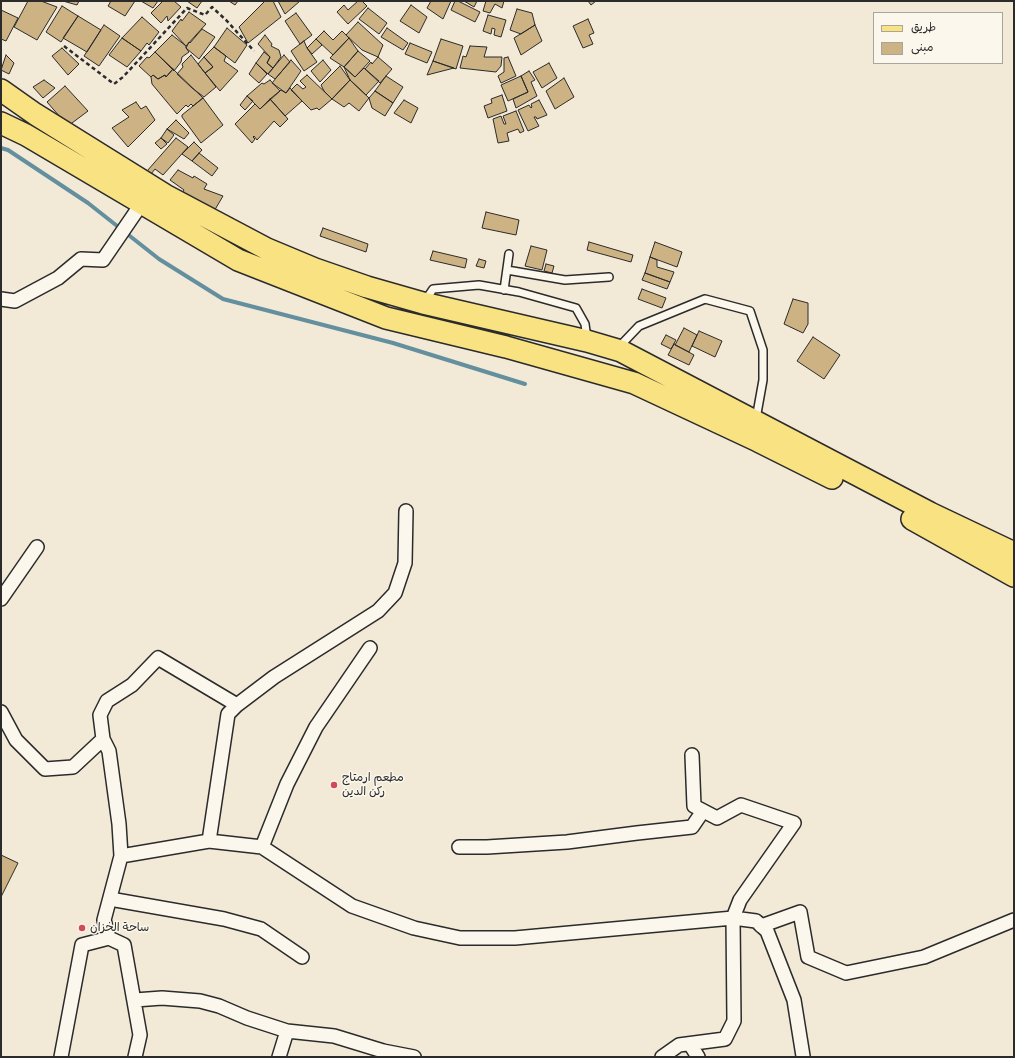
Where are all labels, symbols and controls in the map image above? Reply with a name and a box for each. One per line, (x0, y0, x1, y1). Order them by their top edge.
legend (873, 12, 1003, 64)
text: طريق (911, 18, 936, 35)
text: مبنى (911, 38, 934, 55)
place label: مطعم ارمتاج ركن الدين (342, 771, 404, 799)
marker: مطعم ارمتاج ركن الدين (329, 780, 339, 790)
place label: ساحة الخزان (90, 921, 149, 935)
marker: ساحة الخزان (77, 923, 87, 933)

